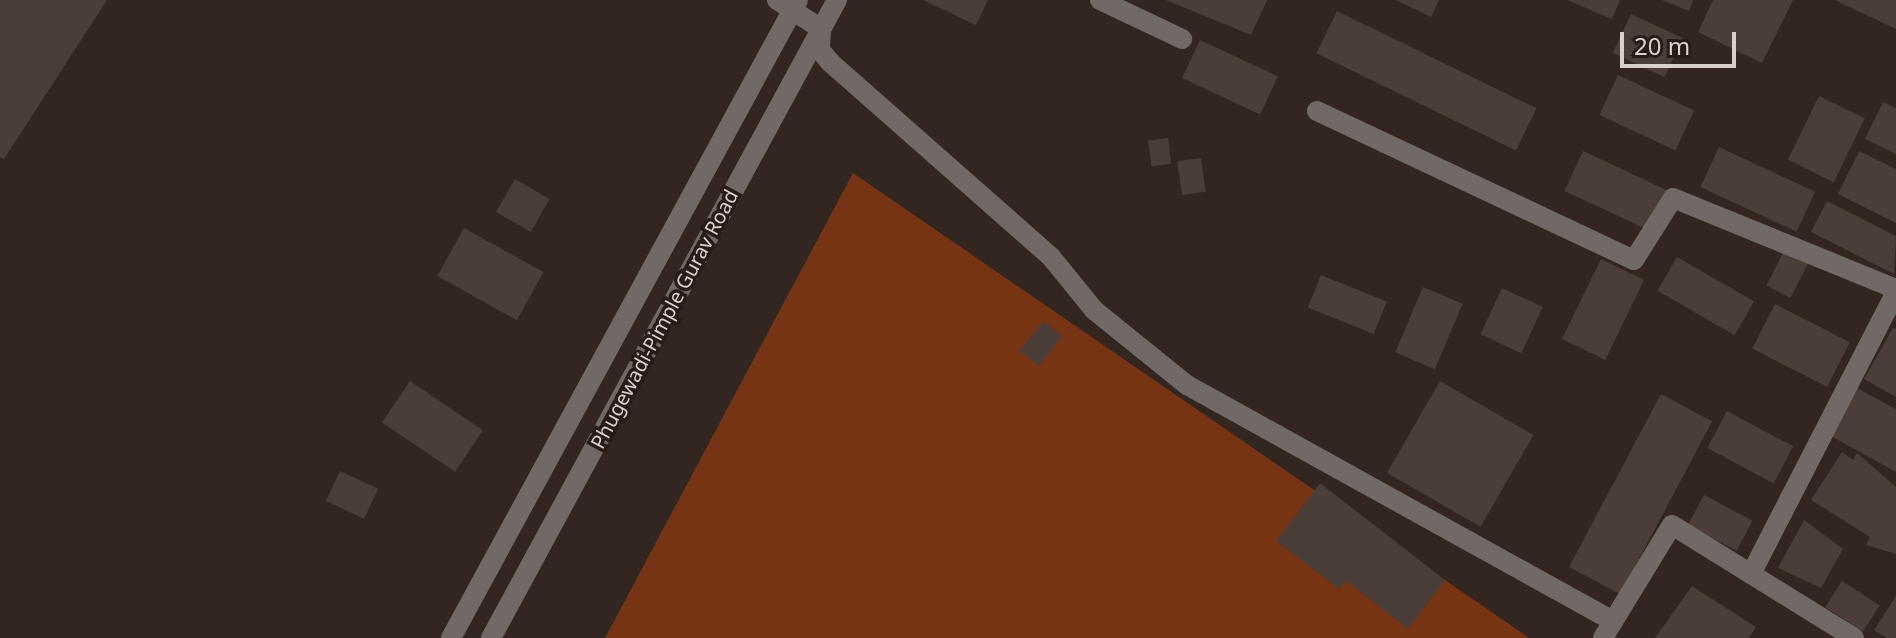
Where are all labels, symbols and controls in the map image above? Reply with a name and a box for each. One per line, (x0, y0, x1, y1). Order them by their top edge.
scale bar (1624, 16, 1740, 66)
text: 20 m (1634, 29, 1690, 62)
street label: Phugewadi-Pimple Gurav Road (585, 185, 743, 453)

